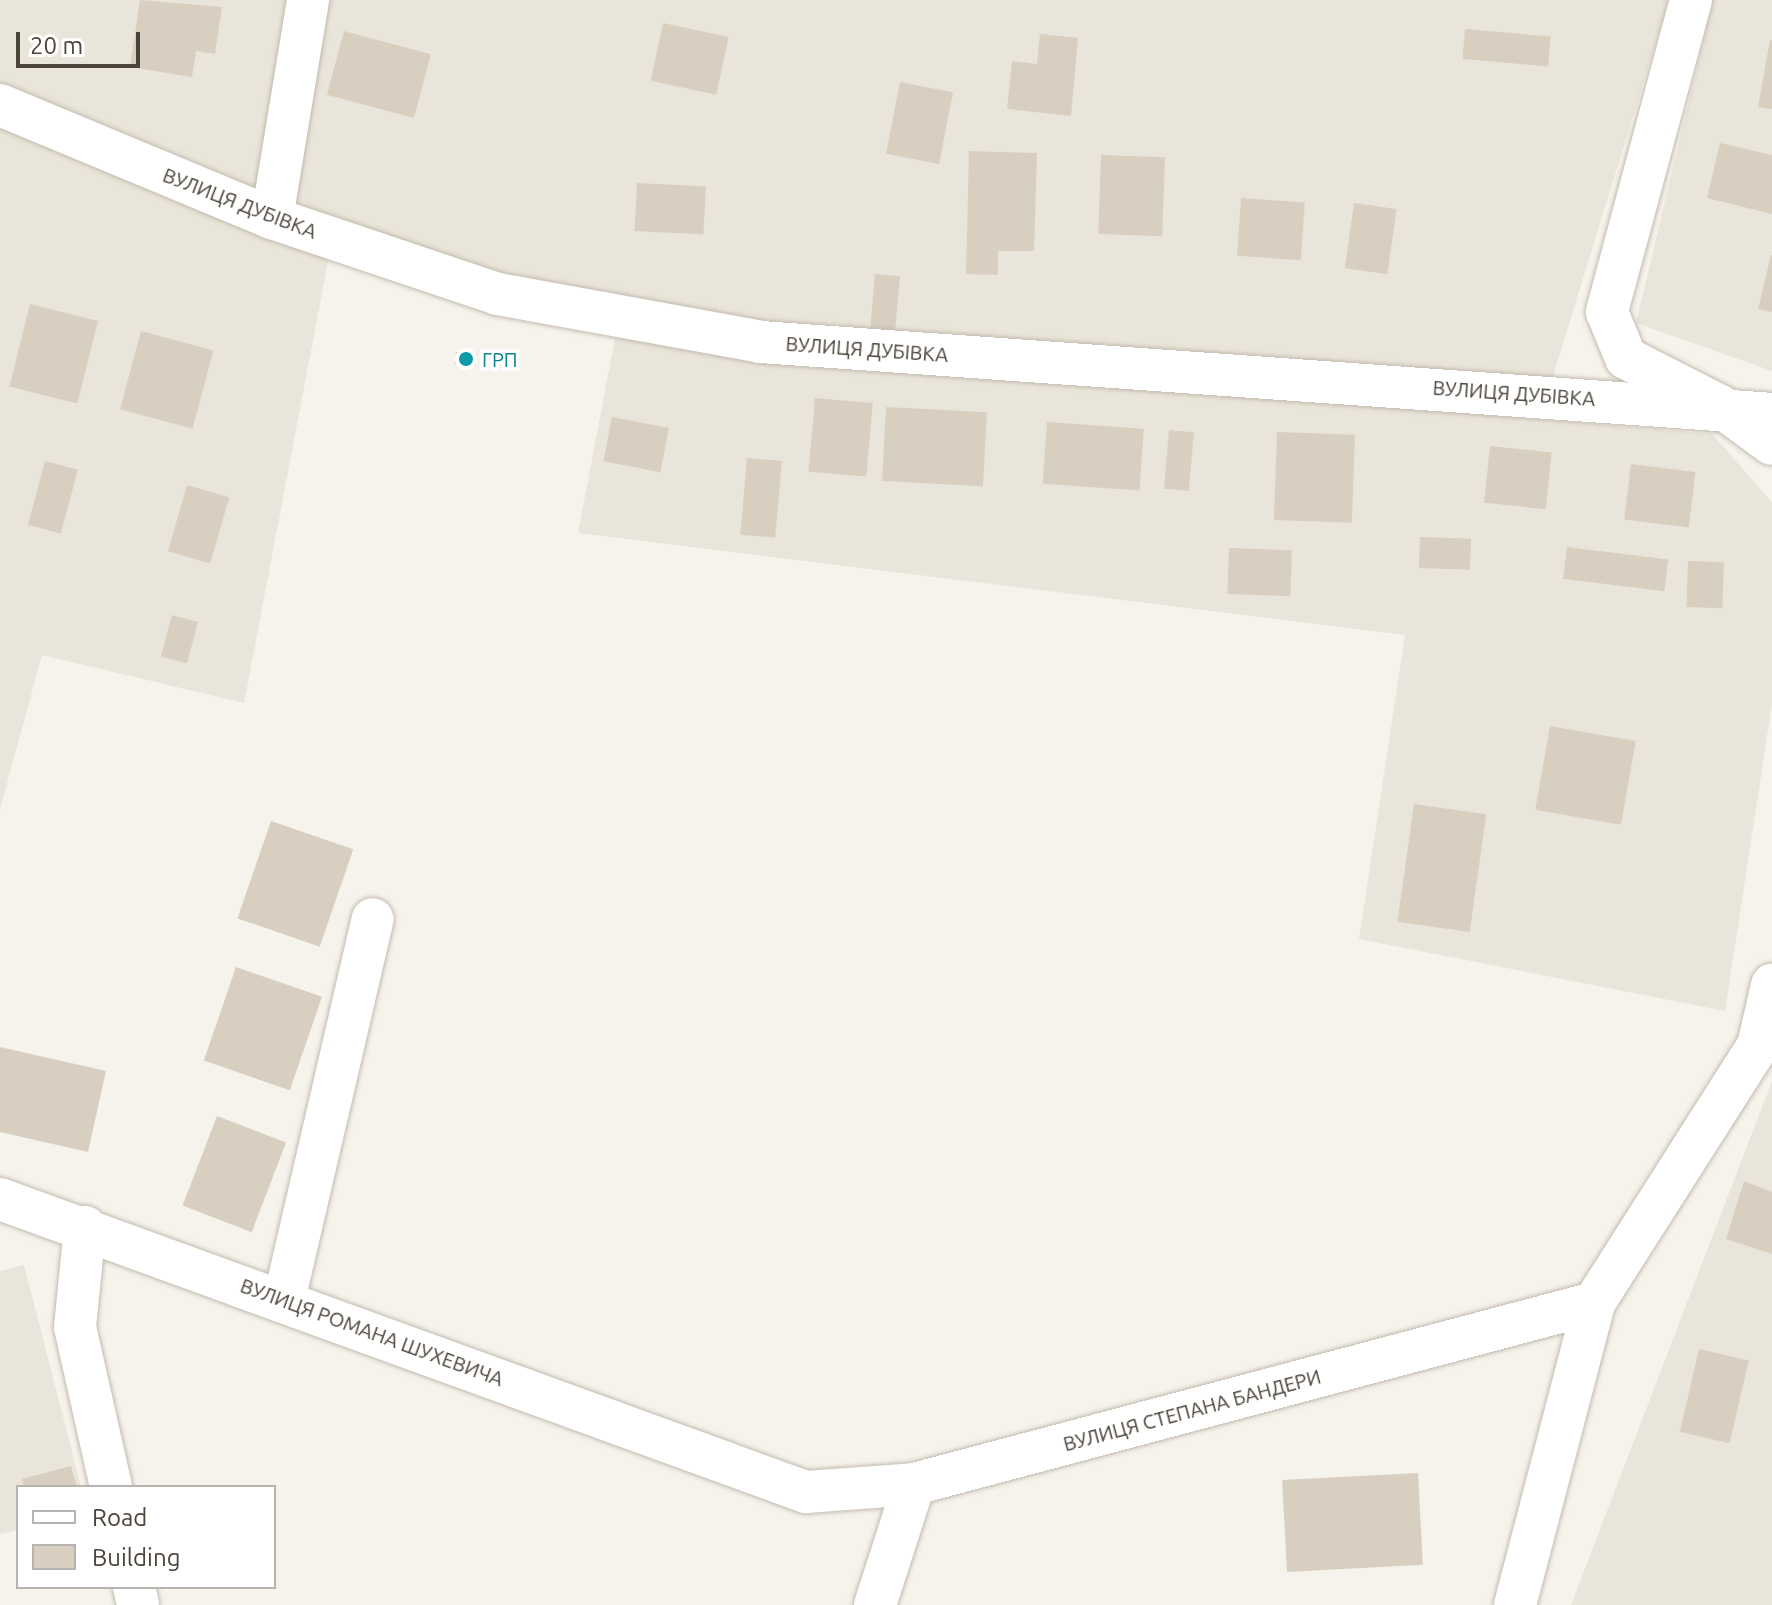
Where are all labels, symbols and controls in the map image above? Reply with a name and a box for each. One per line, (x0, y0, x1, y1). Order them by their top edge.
scale bar (20, 16, 144, 66)
text: 20 m (30, 32, 83, 59)
street label: ВУЛИЦЯ ДУБІВКА (160, 163, 320, 243)
street label: ВУЛИЦЯ ДУБІВКА (785, 331, 949, 367)
place label: ГРП (482, 347, 518, 371)
marker: ГРП (457, 350, 475, 368)
street label: ВУЛИЦЯ ДУБІВКА (1432, 375, 1596, 411)
street label: ВУЛИЦЯ РОМАНА ШУХЕВИЧА (237, 1273, 507, 1391)
street label: ВУЛИЦЯ СТЕПАНА БАНДЕРИ (1061, 1364, 1323, 1456)
legend (16, 1485, 276, 1589)
text: Road (92, 1504, 147, 1531)
text: Building (92, 1544, 180, 1571)

